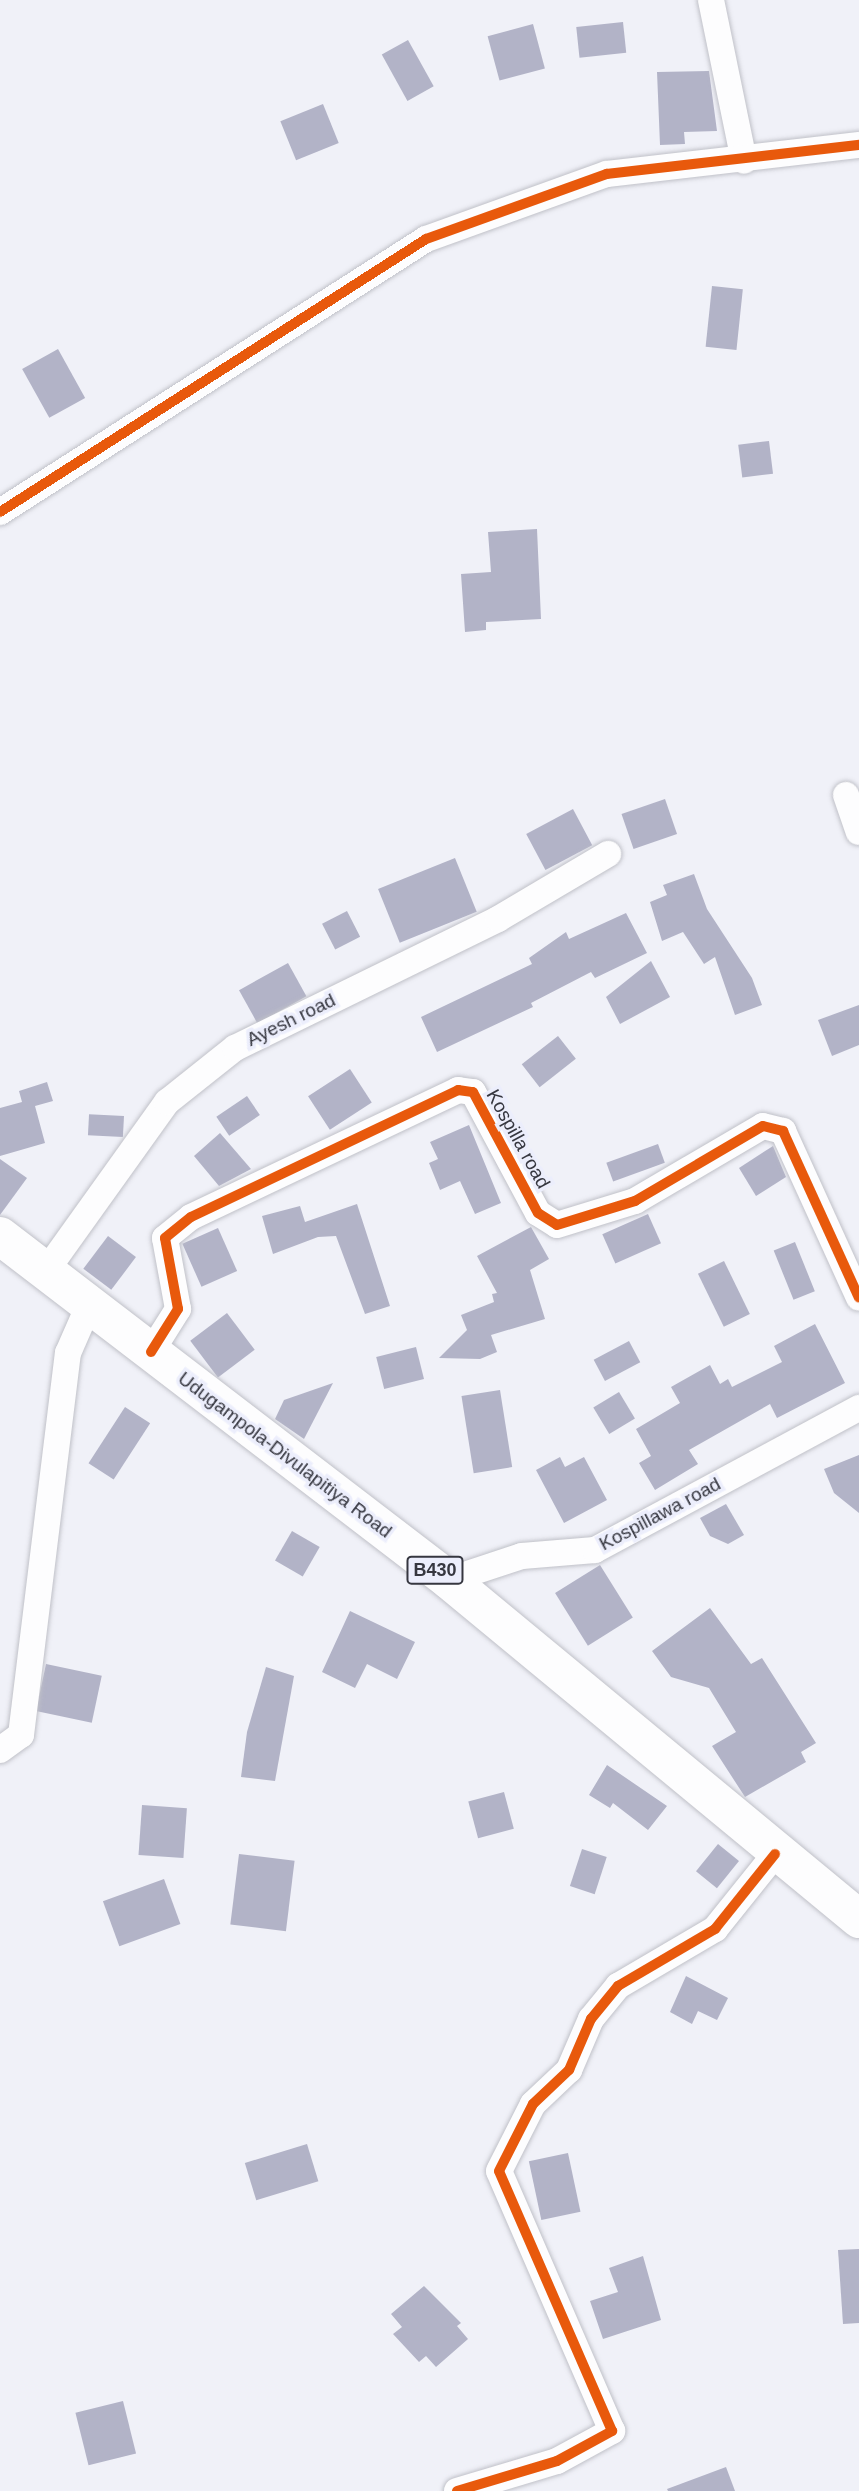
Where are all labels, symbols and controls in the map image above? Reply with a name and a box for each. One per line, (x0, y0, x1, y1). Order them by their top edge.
street label: Ayesh road (243, 989, 339, 1051)
street label: Kospilla road (481, 1085, 555, 1193)
street label: Udugampola-Divulapitiya Road (174, 1367, 396, 1543)
street label: Kospillawa road (595, 1472, 725, 1556)
road number: B430 (405, 1555, 465, 1584)

